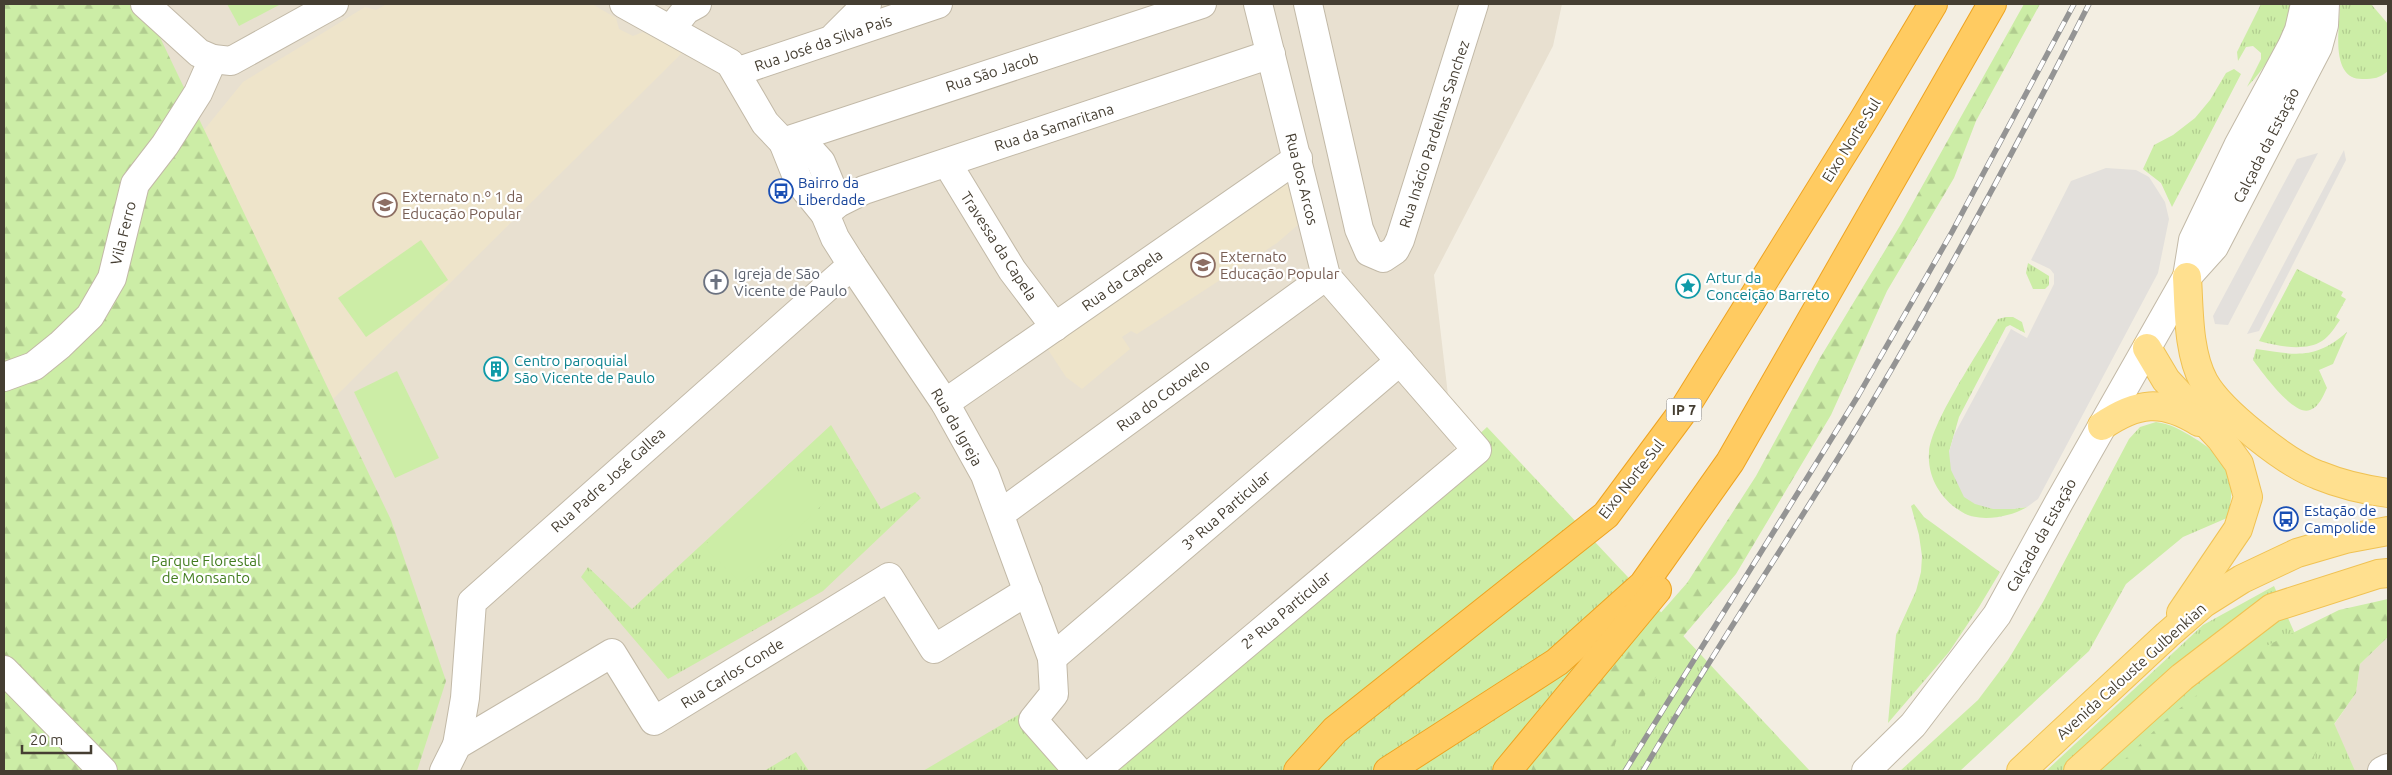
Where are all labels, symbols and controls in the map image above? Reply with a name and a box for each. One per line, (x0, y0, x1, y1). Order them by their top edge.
street label: Rua José da Silva Pais (752, 12, 894, 74)
street label: Rua Inácio Pardelhas Sanchez (1396, 38, 1472, 230)
street label: Rua São Jacob (944, 49, 1040, 95)
street label: Calçada da Estação (2230, 84, 2302, 206)
street label: Eixo Norte-Sul (1818, 95, 1884, 185)
street label: Rua da Samaritana (992, 100, 1116, 154)
street label: Rua dos Arcos (1282, 131, 1322, 227)
place label: Bairro da Liberdade (798, 174, 866, 208)
bus stop icon: Bairro da Liberdade (768, 178, 794, 204)
place label: Externato n.º 1 da Educação Popular (402, 188, 523, 222)
street label: Travessa da Capela (957, 188, 1041, 304)
school or university icon: Externato n.º 1 da Educação Popular (372, 192, 398, 218)
street label: Vila Ferro (107, 199, 139, 267)
street label: Rua da Capela (1078, 246, 1166, 314)
place label: Externato Educação Popular (1220, 248, 1340, 282)
school or university icon: Externato Educação Popular (1190, 252, 1216, 278)
place label: Igreja de São Vicente de Paulo (734, 265, 847, 299)
church icon: Igreja de São Vicente de Paulo (703, 269, 729, 295)
place label: Artur da Conceição Barreto (1706, 269, 1830, 303)
place icon: Artur da Conceição Barreto (1675, 273, 1701, 299)
place label: Centro paroquial São Vicente de Paulo (514, 352, 655, 386)
building icon: Centro paroquial São Vicente de Paulo (483, 356, 509, 382)
street label: Rua do Cotovelo (1113, 356, 1213, 434)
street label: Rua da Igreja (928, 385, 986, 469)
road number: IP 7 (1666, 398, 1702, 422)
street label: Rua Padre José Gallea (547, 424, 669, 536)
street label: Eixo Norte-Sul (1595, 436, 1667, 522)
street label: 3ª Rua Particular (1178, 467, 1274, 553)
street label: Calçada da Estação (2003, 475, 2079, 595)
place label: Estação de Campolide (2304, 502, 2376, 536)
bus stop icon: Estação de Campolide (2273, 506, 2299, 532)
park label: Parque Florestal de Monsanto (151, 552, 261, 586)
street label: 2ª Rua Particular (1238, 567, 1334, 652)
street label: Avenida Calouste Gulbenkian (2053, 599, 2209, 743)
street label: Rua Carlos Conde (678, 635, 786, 711)
scale bar (22, 722, 91, 754)
text: 20 m (30, 731, 63, 748)

